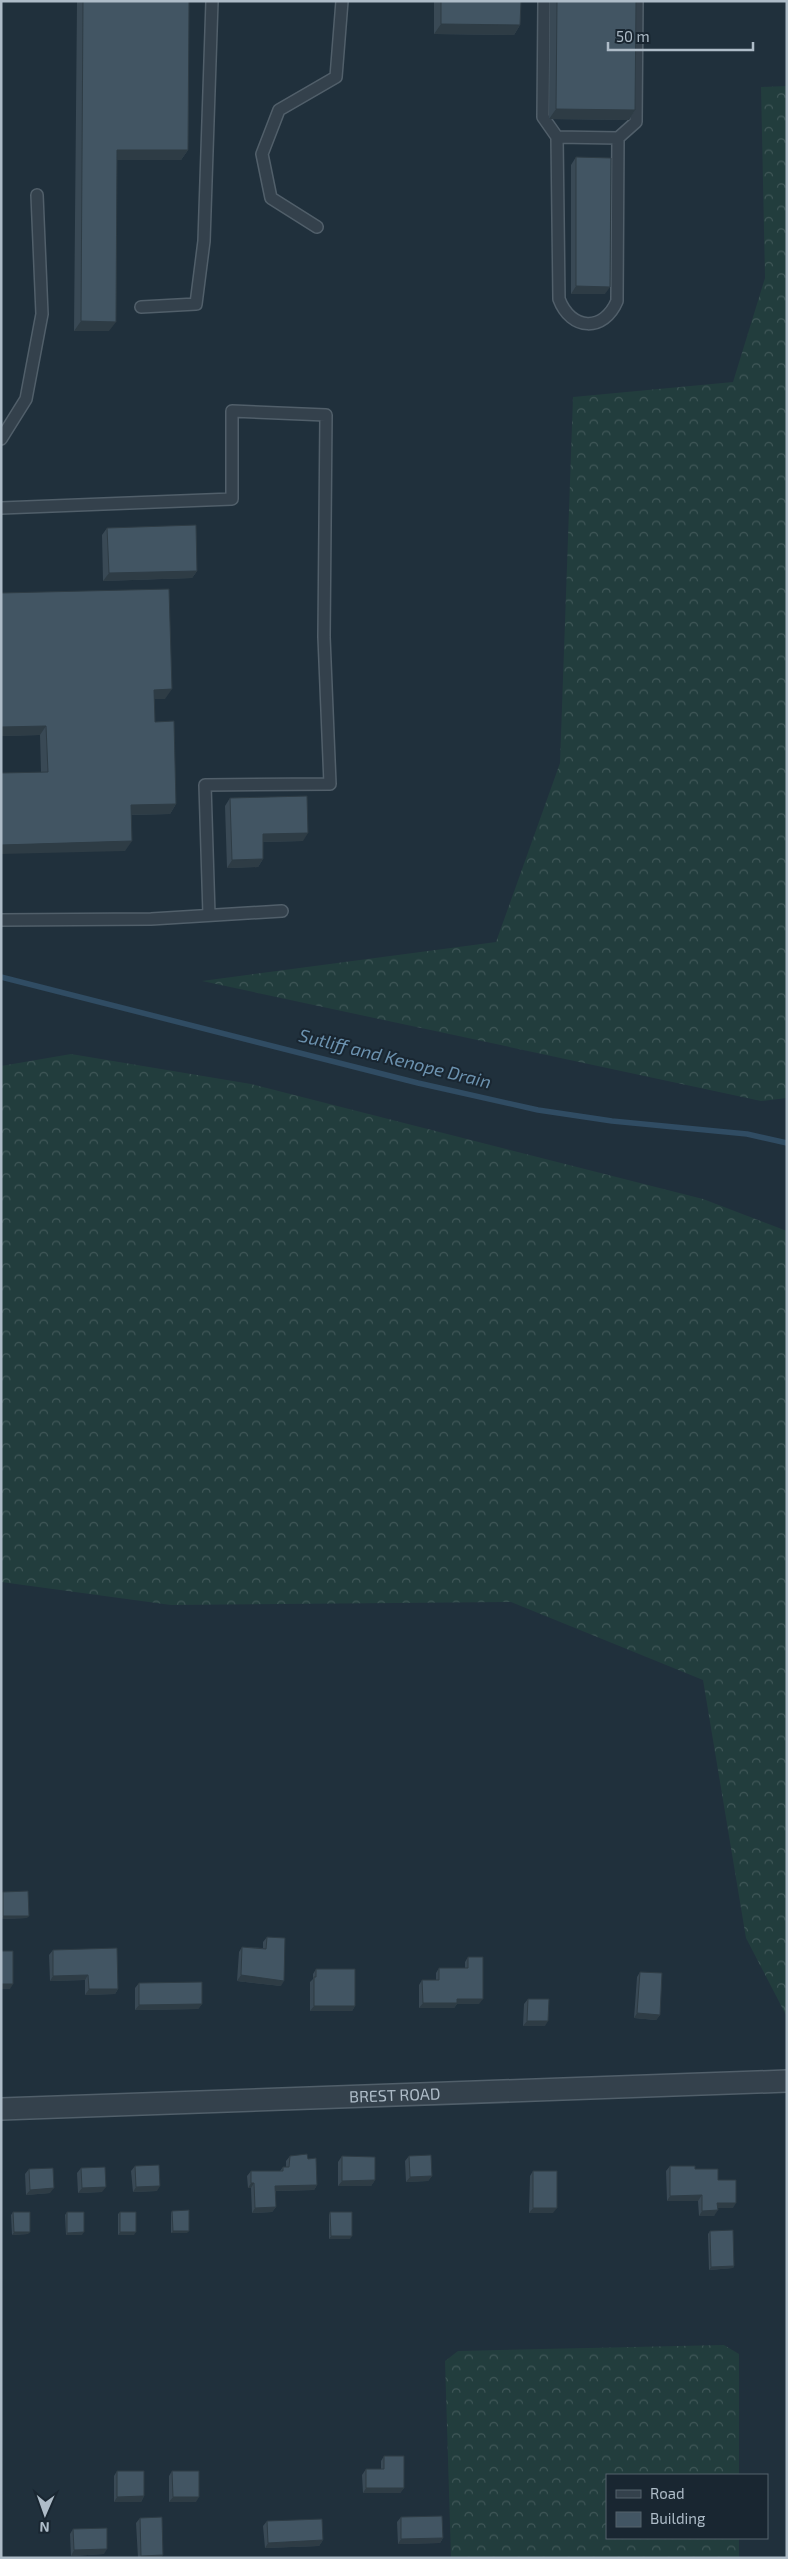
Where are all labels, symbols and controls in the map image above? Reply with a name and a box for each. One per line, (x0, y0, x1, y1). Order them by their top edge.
scale bar (608, 20, 753, 52)
text: 50 m (616, 27, 650, 45)
water label: Sutliff and Kenope Drain (297, 1023, 494, 1093)
street label: BREST ROAD (349, 2083, 441, 2106)
legend (606, 2474, 768, 2539)
text: Road (650, 2484, 685, 2502)
north arrow (20, 2489, 70, 2539)
text: Building (650, 2509, 706, 2527)
text: N (39, 2519, 50, 2536)

